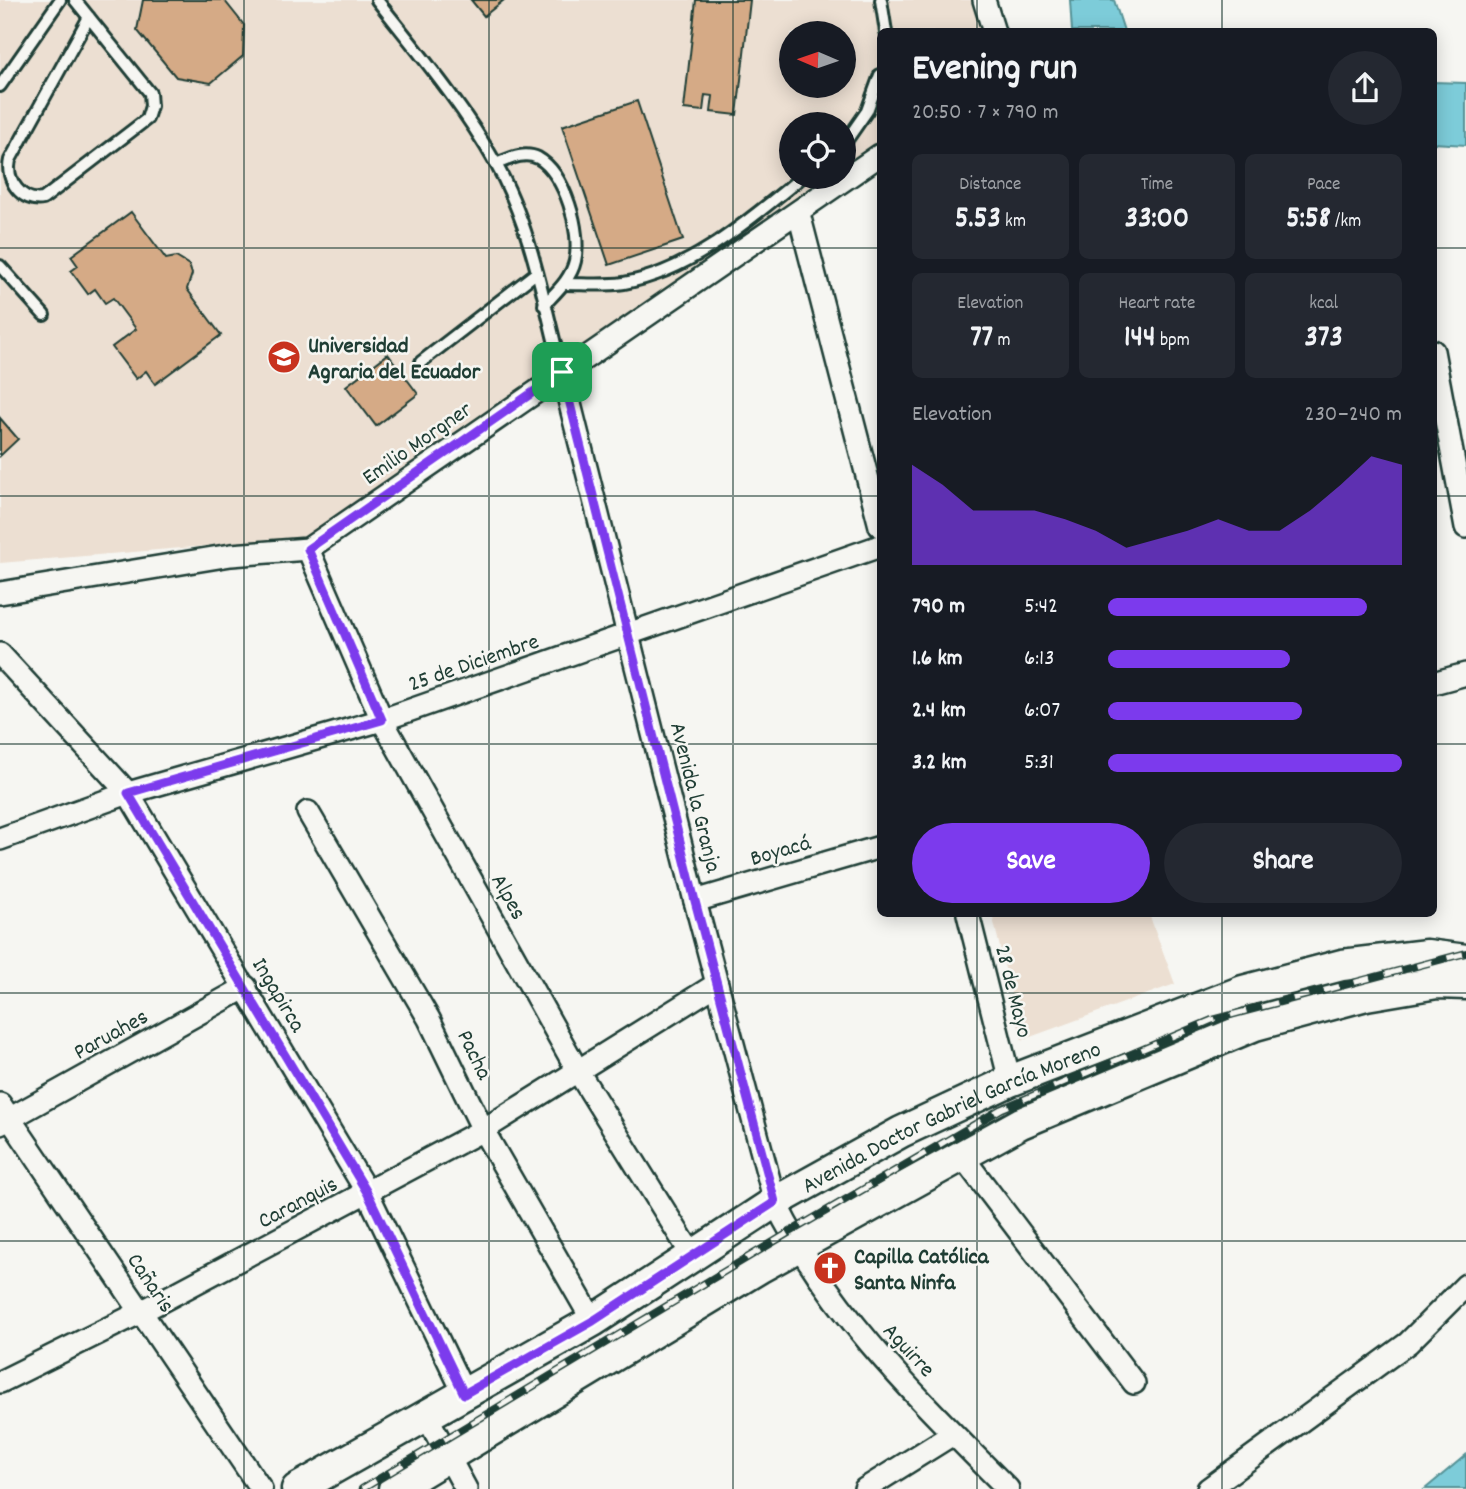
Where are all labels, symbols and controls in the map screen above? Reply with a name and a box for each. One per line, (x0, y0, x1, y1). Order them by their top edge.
north arrow (779, 21, 856, 98)
map controls (779, 21, 856, 189)
text: Evening run (912, 43, 1077, 98)
button: share (1328, 51, 1402, 125)
text: 20:50 · 7 × 790 m (912, 97, 1059, 130)
button: locate (779, 112, 856, 189)
text: Distance (959, 172, 1021, 199)
text: Time (1141, 172, 1173, 199)
text: Pace (1307, 172, 1340, 199)
text: 5.53 (955, 199, 1001, 242)
text: 33:00 (1125, 199, 1189, 242)
text: 5:58 (1286, 199, 1331, 242)
text: km (1001, 209, 1026, 236)
text: /km (1331, 209, 1361, 236)
text: Elevation (957, 291, 1023, 318)
text: Heart rate (1119, 291, 1195, 318)
text: kcal (1309, 291, 1338, 318)
text: 77 (970, 318, 993, 361)
text: 144 (1124, 318, 1156, 361)
text: 373 (1305, 318, 1343, 361)
text: m (993, 328, 1011, 355)
text: bpm (1156, 328, 1190, 355)
place label: Universidad Agraria del Ecuador (308, 331, 481, 390)
school or university icon: Universidad Agraria del Ecuador (265, 338, 303, 376)
pin (532, 342, 592, 402)
icon: arrive (543, 353, 581, 391)
street label: Emilio Morgner (356, 395, 480, 495)
text: Elevation (912, 399, 992, 432)
text: 230–240 m (1305, 399, 1402, 432)
text: 790 m (912, 591, 965, 624)
text: 5:42 (1024, 591, 1058, 624)
street label: 25 de Diciembre (404, 627, 544, 702)
text: 1.6 km (912, 643, 963, 676)
text: 6:13 (1024, 643, 1054, 676)
text: 2.4 km (912, 695, 966, 728)
text: 6:07 (1024, 695, 1060, 728)
street label: Avenida la Granja (659, 719, 729, 878)
text: 3.2 km (912, 747, 967, 780)
text: 5:31 (1024, 747, 1054, 780)
button: Save (912, 823, 1150, 903)
button: Share (1164, 823, 1402, 903)
street label: Boyacá (747, 828, 816, 877)
street label: Alpes (481, 869, 533, 927)
street label: 28 de Mayo (984, 942, 1039, 1042)
street label: Ingapirca (242, 952, 313, 1040)
street label: Paruahes (68, 1002, 155, 1070)
street label: Pacha (447, 1025, 500, 1087)
street label: Avenida Doctor Gabriel García Moreno (797, 1034, 1106, 1204)
street label: Caranquis (253, 1169, 344, 1239)
place label: Capilla Católica Santa Ninfa (854, 1242, 990, 1301)
street label: Cañaris (117, 1247, 181, 1321)
church icon: Capilla Católica Santa Ninfa (811, 1249, 849, 1287)
street label: Aguirre (874, 1317, 941, 1386)

